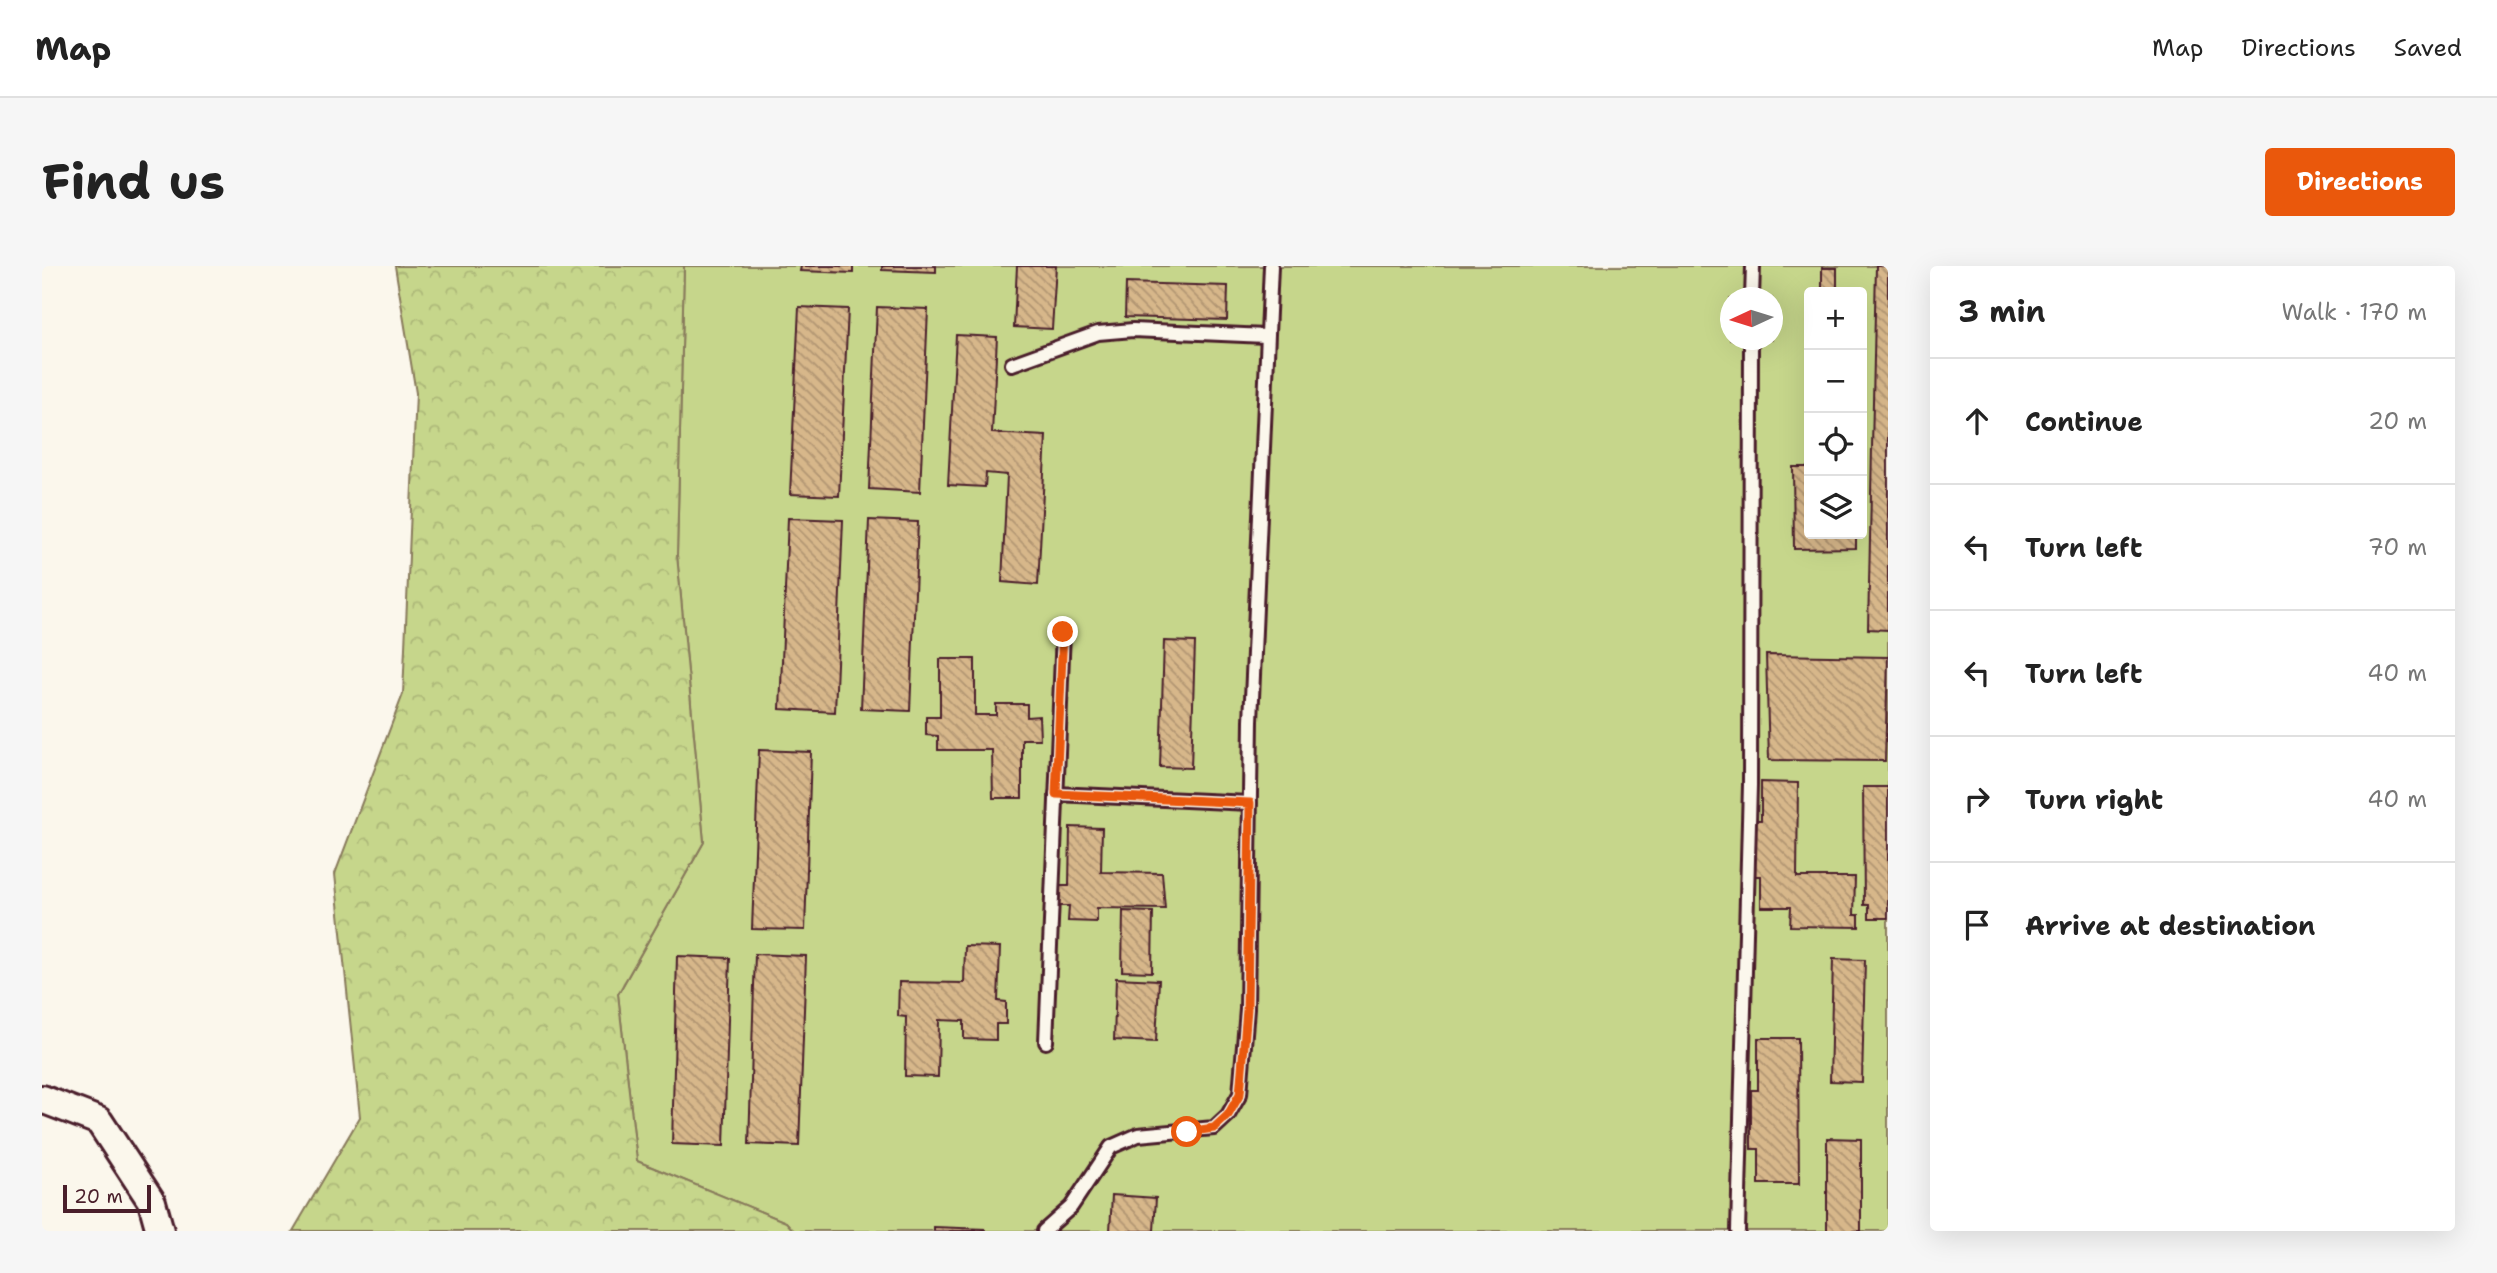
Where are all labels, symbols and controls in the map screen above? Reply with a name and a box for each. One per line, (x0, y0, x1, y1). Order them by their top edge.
text: Map (35, 26, 111, 71)
text: Map (2152, 32, 2203, 64)
text: Directions (2241, 32, 2356, 64)
text: Saved (2394, 32, 2462, 64)
button: Directions (2265, 148, 2455, 216)
text: Find us (42, 149, 225, 215)
north arrow (1720, 287, 1783, 350)
map controls (1804, 287, 1867, 539)
button: + (1804, 287, 1867, 350)
text: 3 min (1958, 291, 2045, 332)
text: Walk · 170 m (2282, 297, 2427, 327)
button: − (1804, 350, 1867, 413)
icon: ahead (1958, 402, 1996, 440)
text: Continue (2025, 404, 2143, 439)
text: 20 m (2368, 406, 2427, 436)
button: locate (1804, 413, 1867, 476)
button: layers (1804, 476, 1867, 539)
icon: left (1958, 528, 1996, 566)
text: Turn left (2025, 530, 2142, 565)
text: 70 m (2368, 532, 2427, 562)
route end (1047, 616, 1078, 647)
icon: left (1958, 654, 1996, 692)
text: Turn left (2025, 656, 2142, 691)
text: 40 m (2367, 658, 2427, 688)
icon: right (1958, 780, 1996, 818)
text: Turn right (2025, 782, 2163, 817)
text: 40 m (2367, 784, 2427, 814)
icon: arrive (1958, 906, 1996, 944)
text: Arrive at destination (2025, 908, 2315, 943)
route start (1171, 1116, 1202, 1147)
scale bar (63, 1182, 150, 1214)
text: 20 m (74, 1184, 123, 1209)

